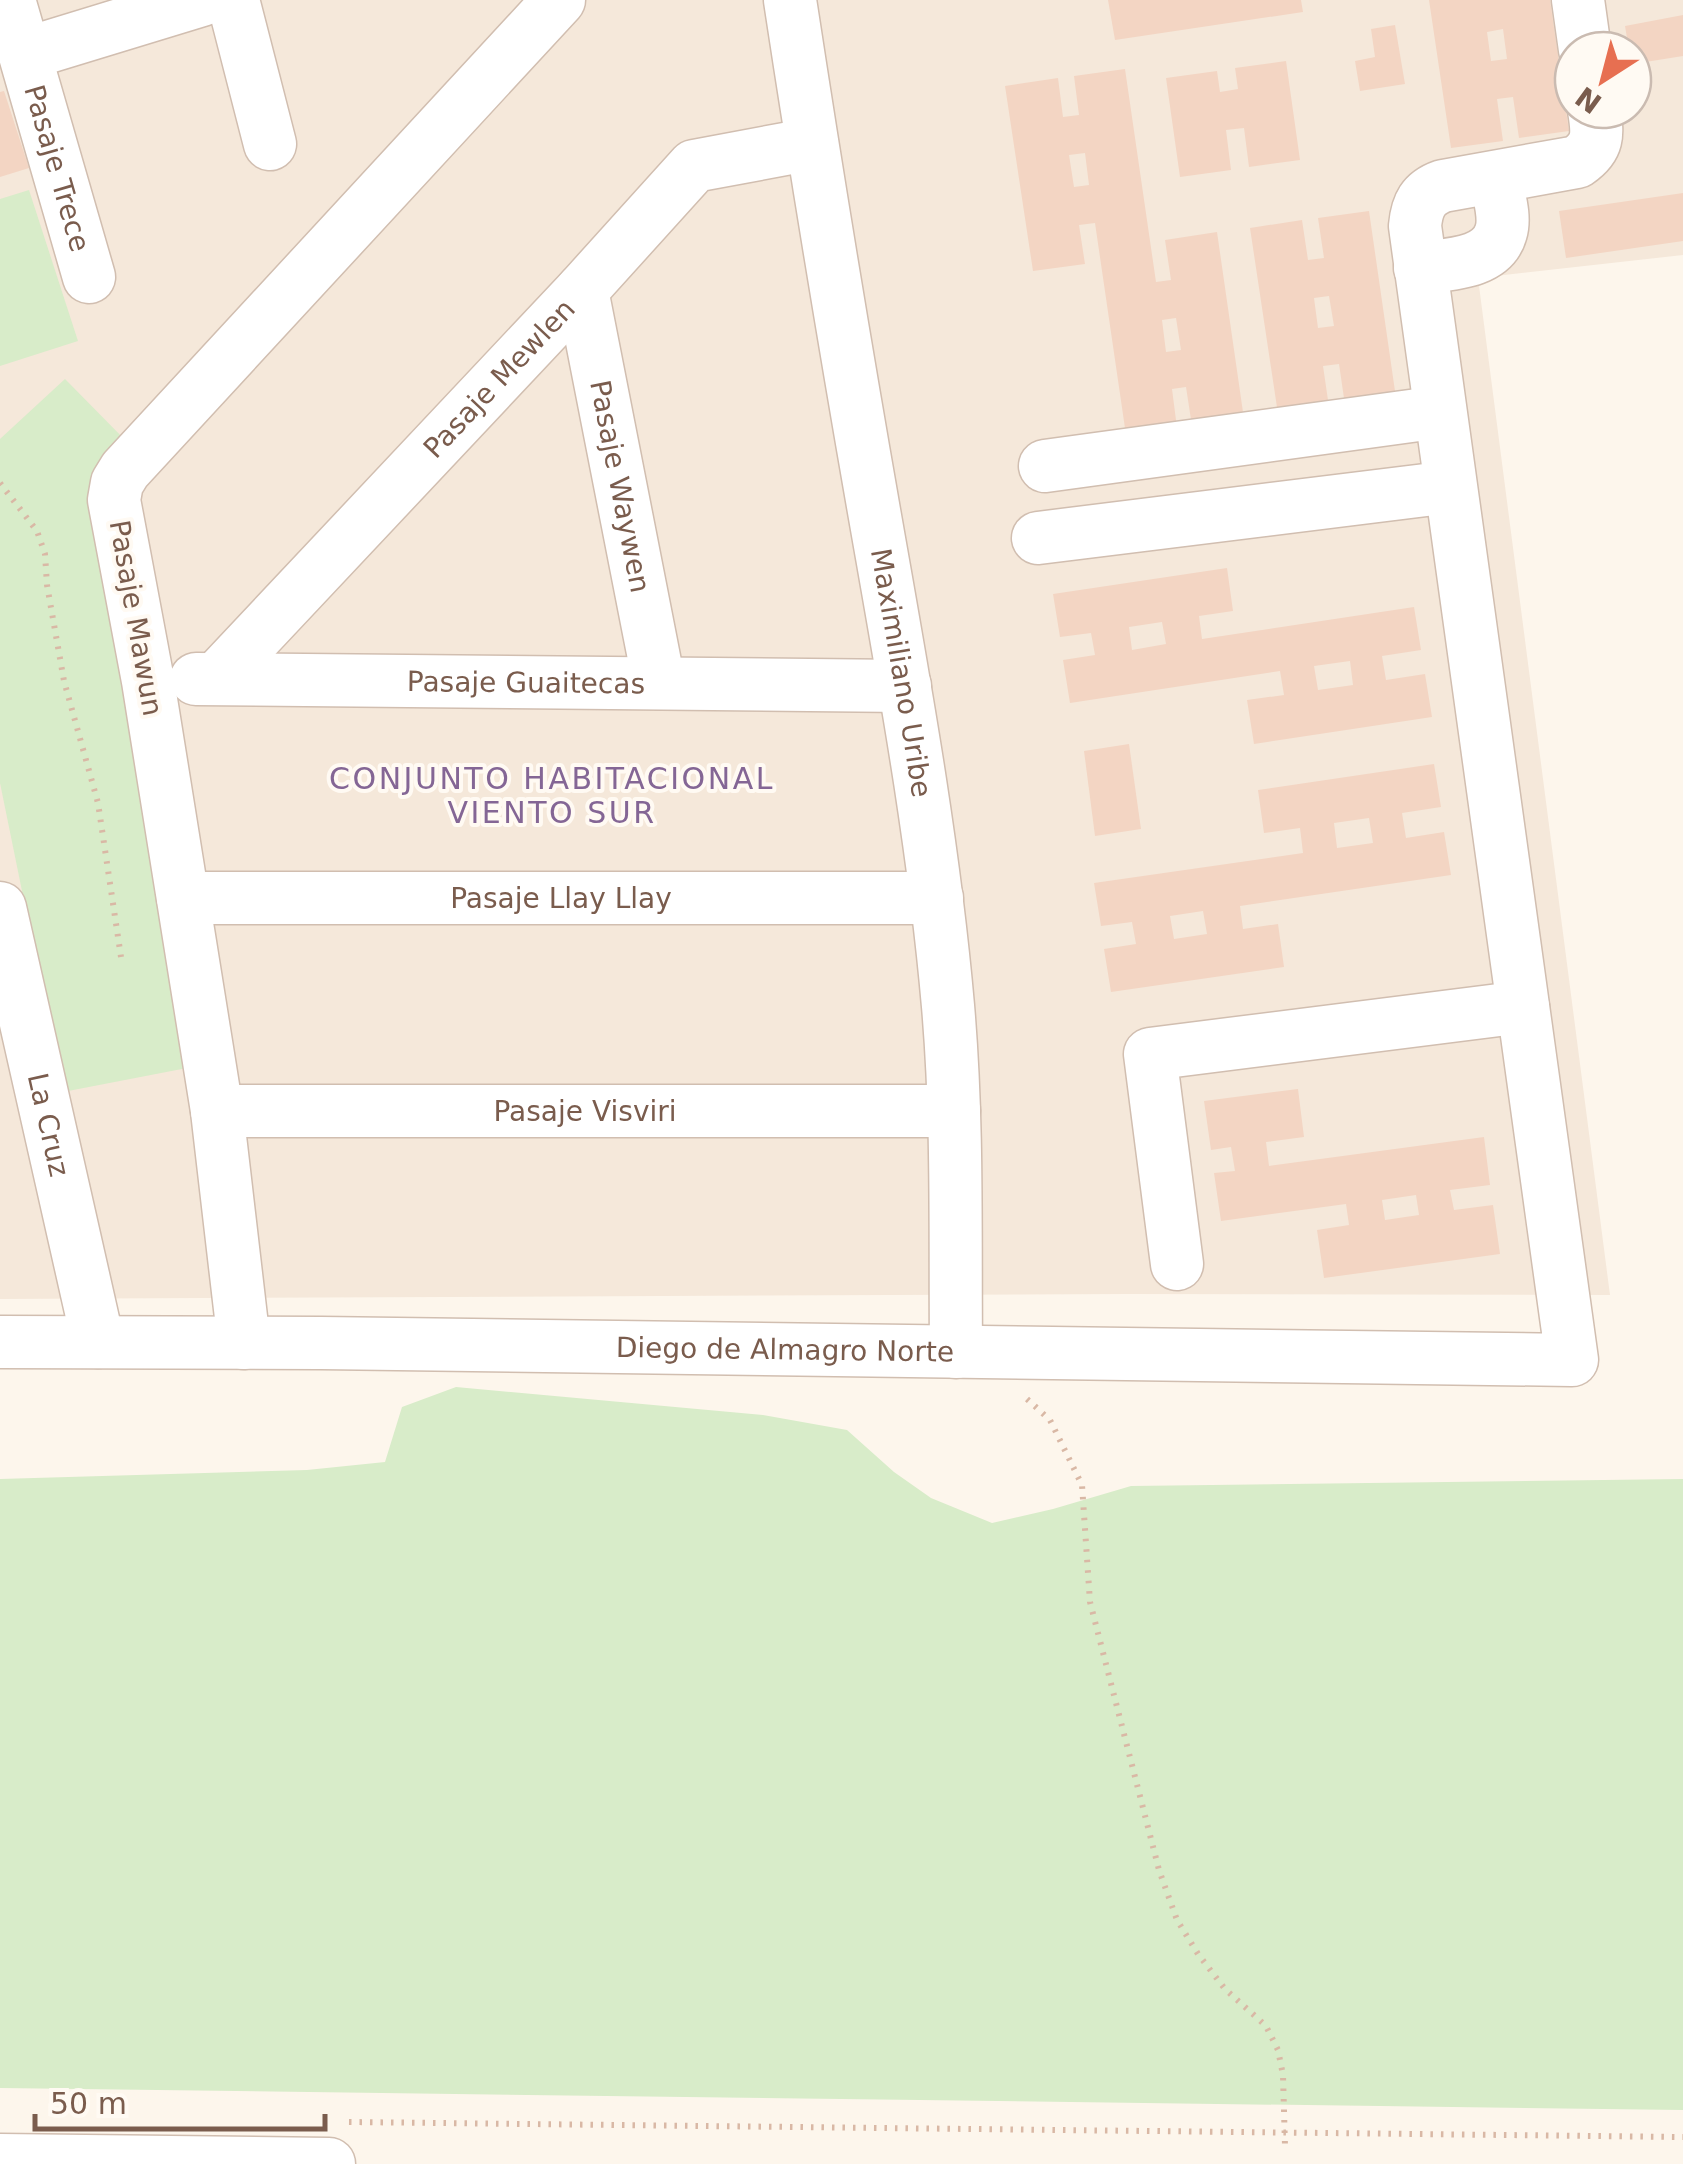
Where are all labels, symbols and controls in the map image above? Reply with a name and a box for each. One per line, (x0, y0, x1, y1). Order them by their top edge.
north arrow (1553, 30, 1653, 130)
text: N (1569, 80, 1608, 120)
street label: Pasaje Trece (18, 81, 97, 255)
street label: Pasaje Mewlen (416, 292, 581, 465)
street label: Pasaje Waywen (583, 377, 657, 595)
street label: Pasaje Mawun (103, 518, 169, 718)
street label: Maximiliano Uribe (864, 546, 939, 800)
street label: Pasaje Guaitecas (407, 665, 645, 700)
district label: CONJUNTO HABITACIONAL VIENTO SUR (329, 761, 775, 830)
street label: Pasaje Llay Llay (450, 882, 672, 915)
street label: La Cruz (21, 1070, 77, 1179)
street label: Pasaje Visviri (493, 1095, 677, 1128)
street label: Diego de Almagro Norte (616, 1331, 954, 1368)
scale bar (35, 2069, 325, 2131)
text: 50 m (50, 2086, 127, 2121)

